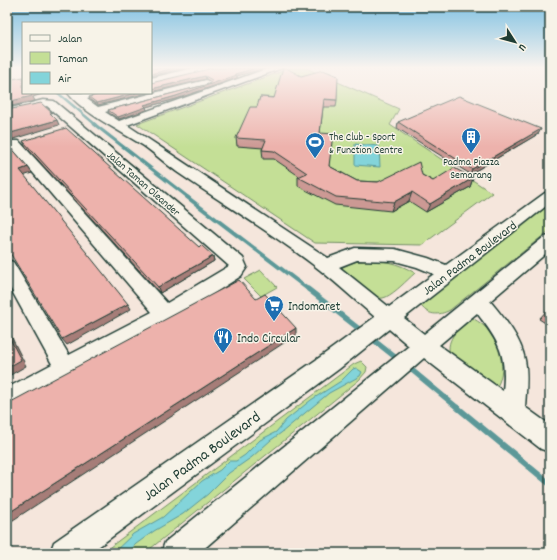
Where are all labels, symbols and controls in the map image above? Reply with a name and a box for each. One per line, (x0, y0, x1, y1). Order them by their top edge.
legend (22, 22, 152, 94)
north arrow (495, 22, 535, 62)
text: Jalan (58, 31, 82, 48)
text: U (513, 40, 530, 54)
text: Taman (58, 51, 88, 68)
text: Air (58, 71, 72, 88)
building icon: Padma Piazza Semarang (460, 126, 482, 154)
place label: The Club - Sport & Function Centre (329, 130, 403, 159)
sports icon: The Club - Sport & Function Centre (304, 131, 326, 159)
street label: Jalan Taman Oleander (103, 148, 184, 221)
place label: Padma Piazza Semarang (443, 155, 500, 184)
street label: Jalan Padma Boulevard (419, 217, 522, 301)
supermarket icon: Indomaret (263, 294, 285, 322)
place label: Indomaret (288, 298, 340, 317)
restaurant icon: Indo Circular (212, 326, 234, 354)
place label: Indo Circular (237, 330, 301, 349)
street label: Jalan Padma Boulevard (139, 407, 266, 508)

